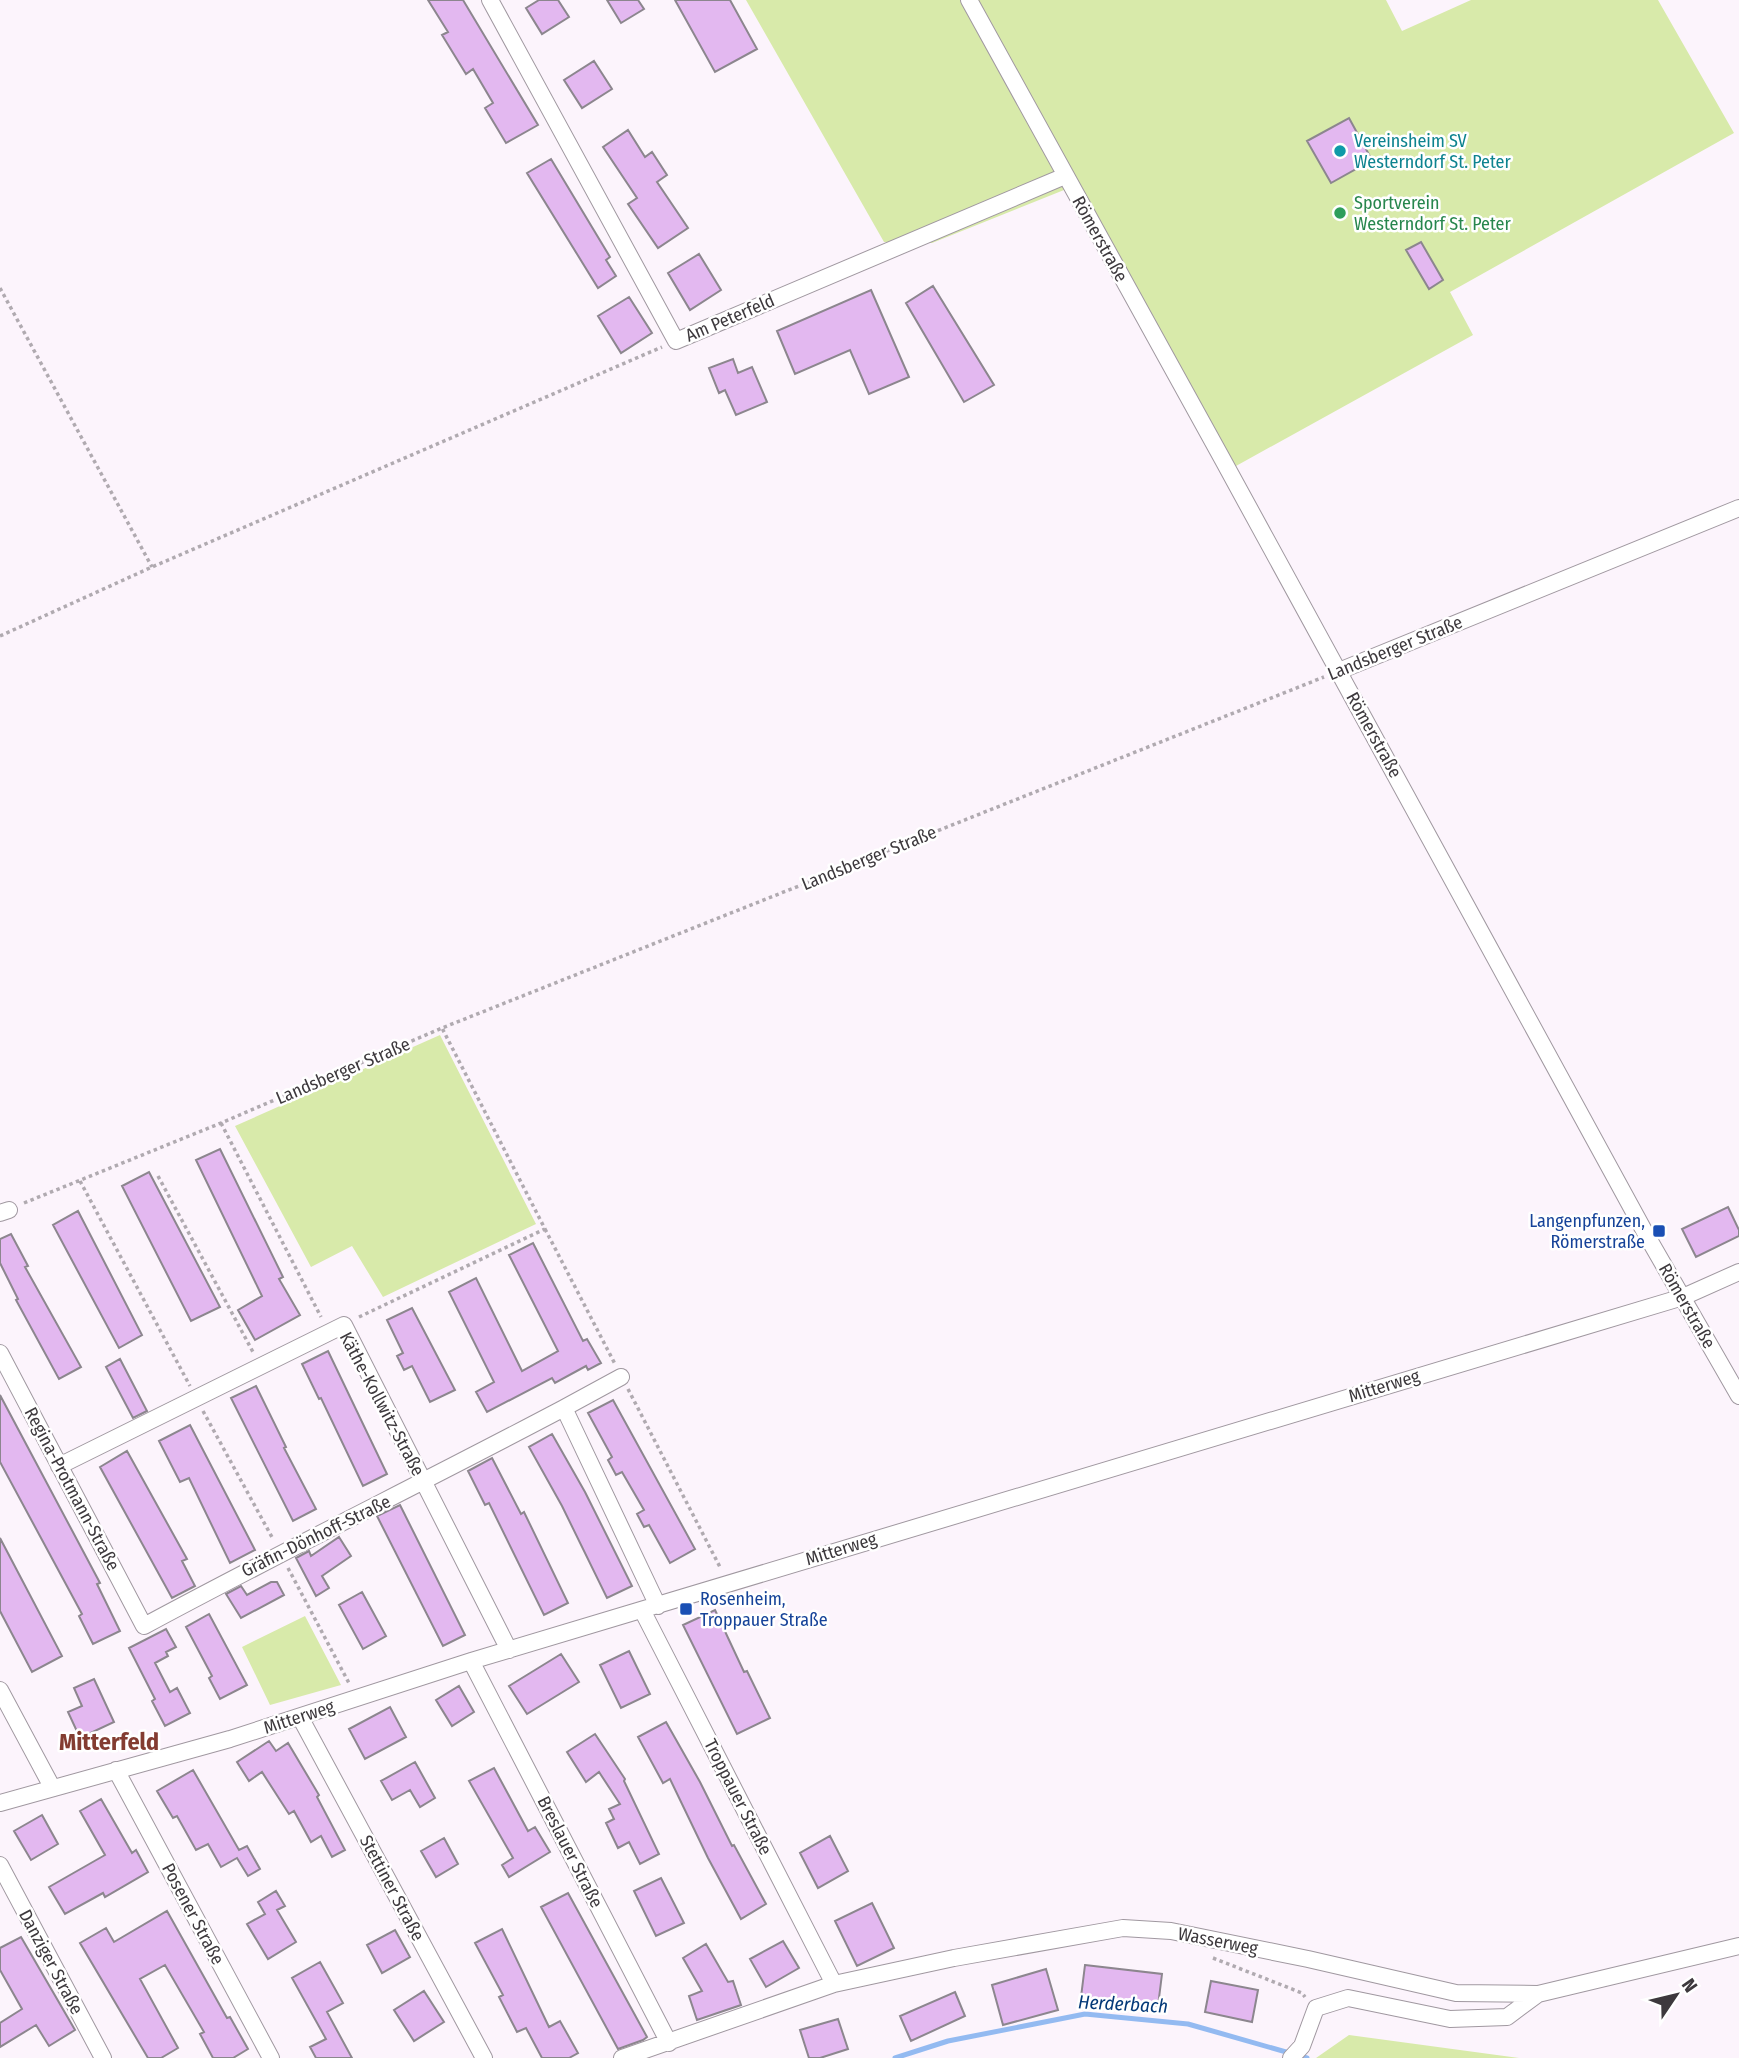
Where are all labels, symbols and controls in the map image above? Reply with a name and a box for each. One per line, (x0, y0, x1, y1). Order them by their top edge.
place label: Vereinsheim SV Westerndorf St. Peter (1354, 130, 1511, 173)
marker: Vereinsheim SV Westerndorf St. Peter (1332, 143, 1348, 159)
street label: Römerstraße (1067, 192, 1133, 286)
place label: Sportverein Westerndorf St. Peter (1354, 192, 1511, 235)
marker: Sportverein Westerndorf St. Peter (1332, 205, 1348, 221)
street label: Am Peterfeld (682, 289, 778, 347)
street label: Landsberger Straße (1324, 611, 1466, 685)
street label: Römerstraße (1341, 688, 1407, 782)
street label: Landsberger Straße (798, 821, 940, 895)
street label: Landsberger Straße (273, 1033, 413, 1109)
place label: Langenpfunzen, Römerstraße (1529, 1210, 1645, 1253)
marker: Langenpfunzen, Römerstraße (1651, 1223, 1667, 1239)
street label: Römerstraße (1654, 1260, 1720, 1352)
street label: Käthe-Kollwitz-Straße (335, 1328, 429, 1480)
street label: Mitterweg (1346, 1365, 1423, 1407)
street label: Regina-Protmann-Straße (20, 1404, 124, 1575)
street label: Gräfin-Dönhoff-Straße (238, 1490, 394, 1582)
street label: Mitterweg (803, 1528, 880, 1570)
place label: Rosenheim, Troppauer Straße (700, 1588, 828, 1631)
marker: Rosenheim, Troppauer Straße (678, 1601, 694, 1617)
street label: Mitterweg (261, 1695, 338, 1739)
district label: Mitterfeld (59, 1728, 159, 1756)
street label: Troppauer Straße (699, 1735, 777, 1859)
street label: Breslauer Straße (532, 1792, 608, 1912)
street label: Stettiner Straße (355, 1831, 429, 1945)
street label: Posener Straße (157, 1860, 229, 1969)
street label: Danziger Straße (14, 1906, 88, 2018)
street label: Wasserweg (1176, 1922, 1260, 1960)
north arrow (1641, 1960, 1711, 2030)
text: N (1677, 1974, 1702, 1997)
water label: Herderbach (1077, 1990, 1169, 2018)

